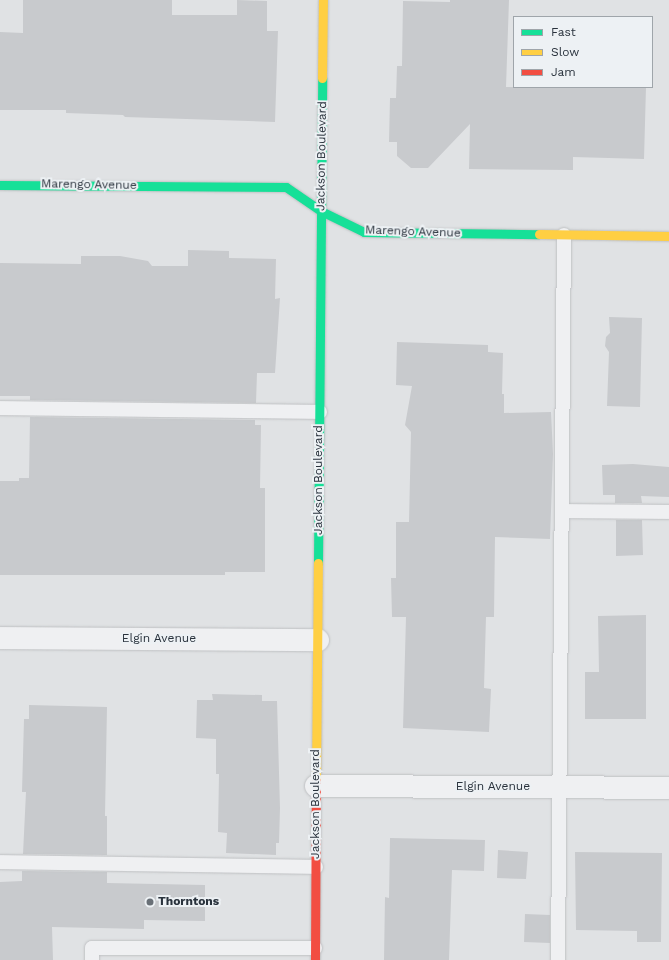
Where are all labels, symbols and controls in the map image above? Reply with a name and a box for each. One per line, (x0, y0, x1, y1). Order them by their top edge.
legend (513, 16, 653, 88)
text: Fast (551, 25, 576, 39)
text: Slow (551, 45, 579, 59)
text: Jam (551, 65, 576, 79)
street label: Jackson Boulevard (314, 101, 330, 211)
street label: Marengo Avenue (41, 177, 137, 193)
street label: Marengo Avenue (365, 223, 461, 241)
street label: Jackson Boulevard (312, 425, 326, 535)
street label: Elgin Avenue (122, 632, 196, 646)
street label: Jackson Boulevard (309, 749, 323, 859)
street label: Elgin Avenue (456, 780, 530, 794)
place label: Thorntons (158, 895, 219, 909)
marker: Thorntons (145, 897, 155, 907)

